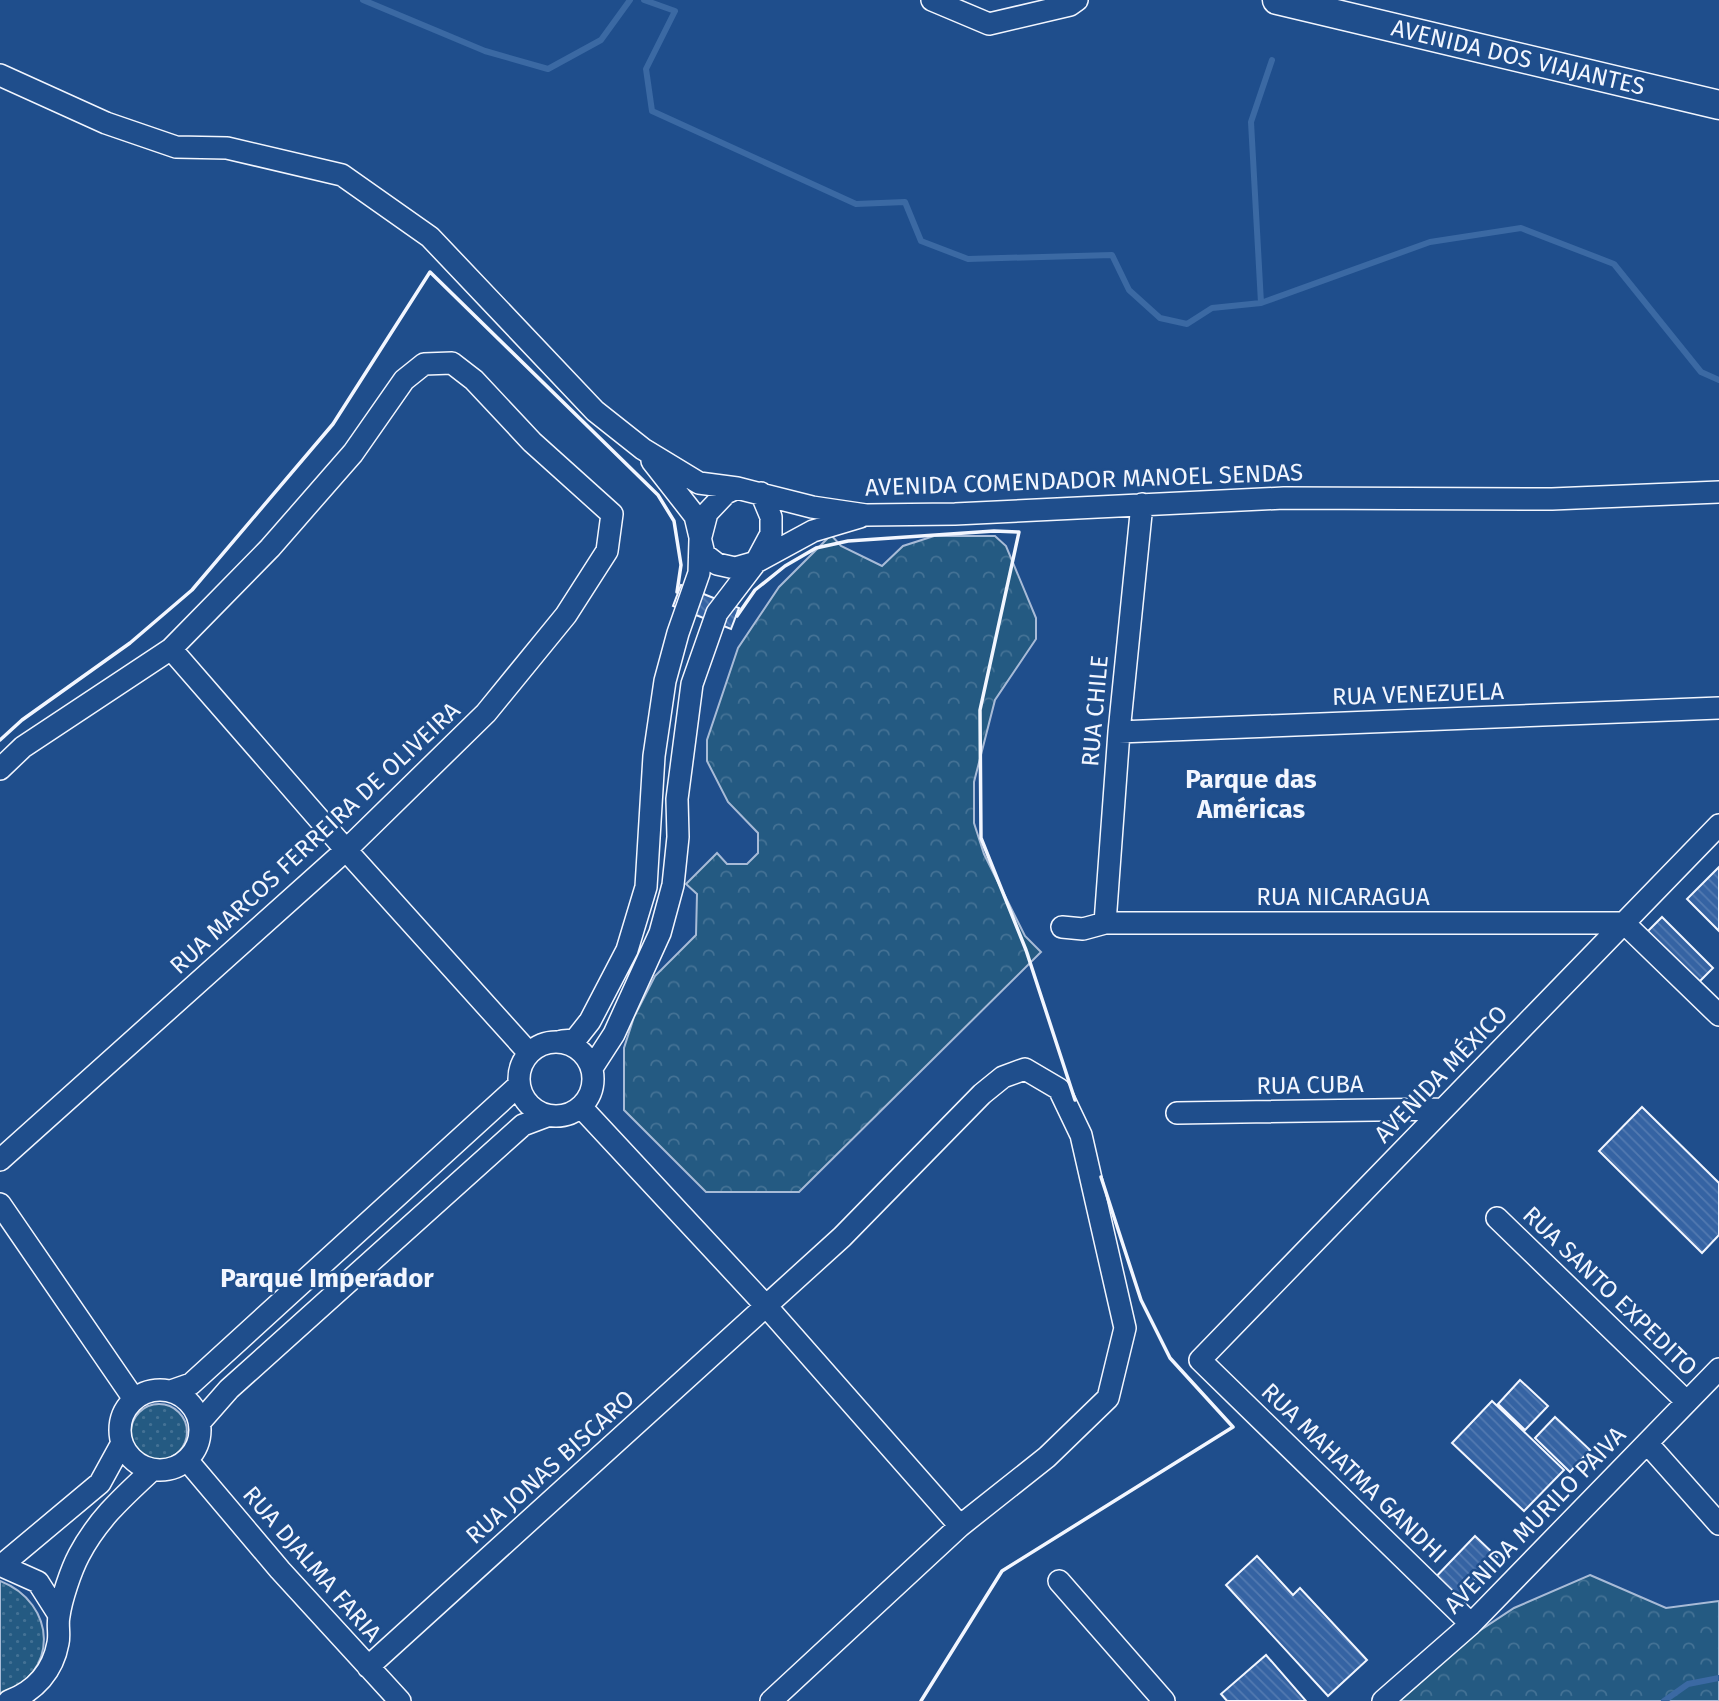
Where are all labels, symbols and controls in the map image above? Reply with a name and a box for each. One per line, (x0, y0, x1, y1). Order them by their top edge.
street label: AVENIDA DOS VIAJANTES (1389, 14, 1648, 101)
street label: AVENIDA COMENDADOR MANOEL SENDAS (864, 458, 1304, 502)
street label: RUA CHILE (1076, 654, 1114, 768)
street label: RUA VENEZUELA (1332, 677, 1505, 711)
street label: RUA MARCOS FERREIRA DE OLIVEIRA (164, 696, 466, 980)
district label: Parque das Américas (1185, 764, 1317, 825)
street label: RUA NICARAGUA (1256, 883, 1430, 911)
street label: AVENIDA MÉXICO (1368, 999, 1513, 1148)
street label: RUA CUBA (1256, 1070, 1364, 1100)
street label: RUA SANTO EXPEDITO (1517, 1201, 1703, 1381)
district label: Parque Imperador (220, 1263, 434, 1294)
street label: RUA MAHATMA GANDHI (1256, 1377, 1452, 1569)
street label: RUA JONAS BISCARO (460, 1384, 640, 1550)
street label: AVENIDA MURILO PAIVA (1439, 1421, 1632, 1619)
street label: RUA DJALMA FARIA (237, 1481, 387, 1648)

